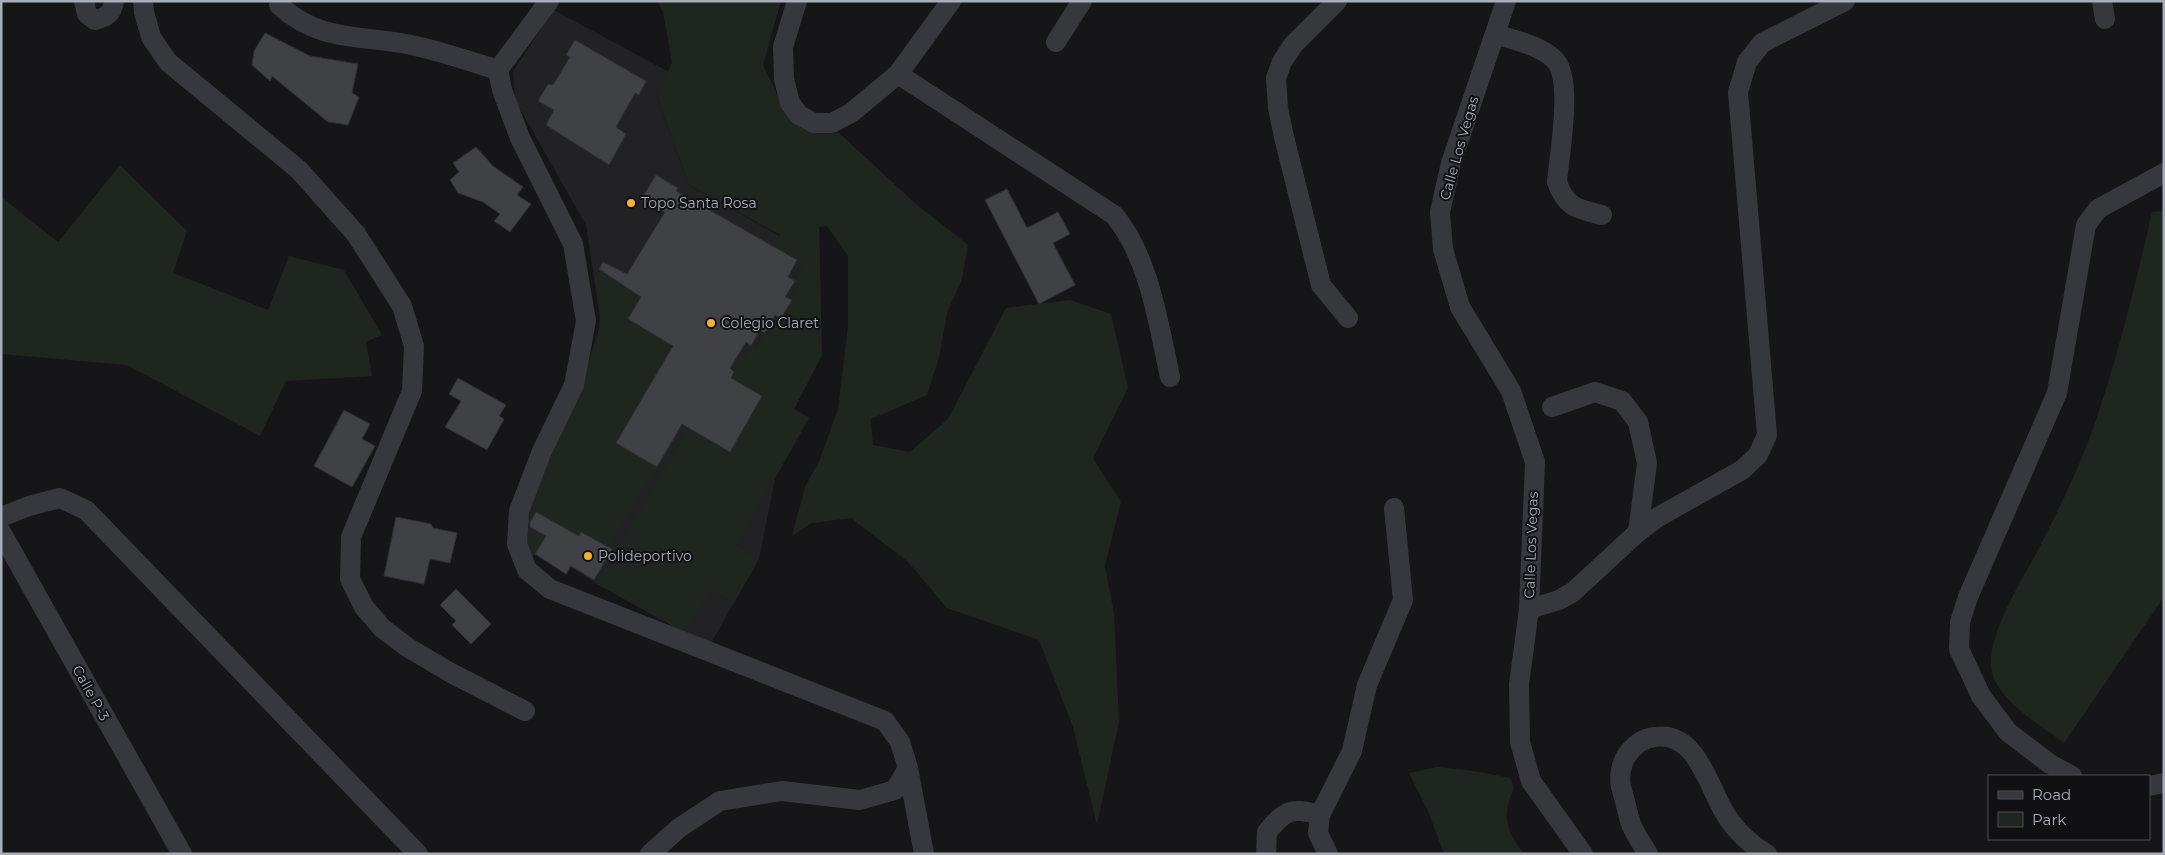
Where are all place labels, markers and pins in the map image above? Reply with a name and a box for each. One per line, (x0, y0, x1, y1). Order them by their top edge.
place label: Topo Santa Rosa (641, 194, 757, 212)
marker: Topo Santa Rosa (625, 197, 637, 209)
place label: Colegio Claret (721, 314, 819, 332)
marker: Colegio Claret (705, 317, 717, 329)
place label: Polideportivo (598, 547, 692, 565)
marker: Polideportivo (582, 550, 594, 562)

